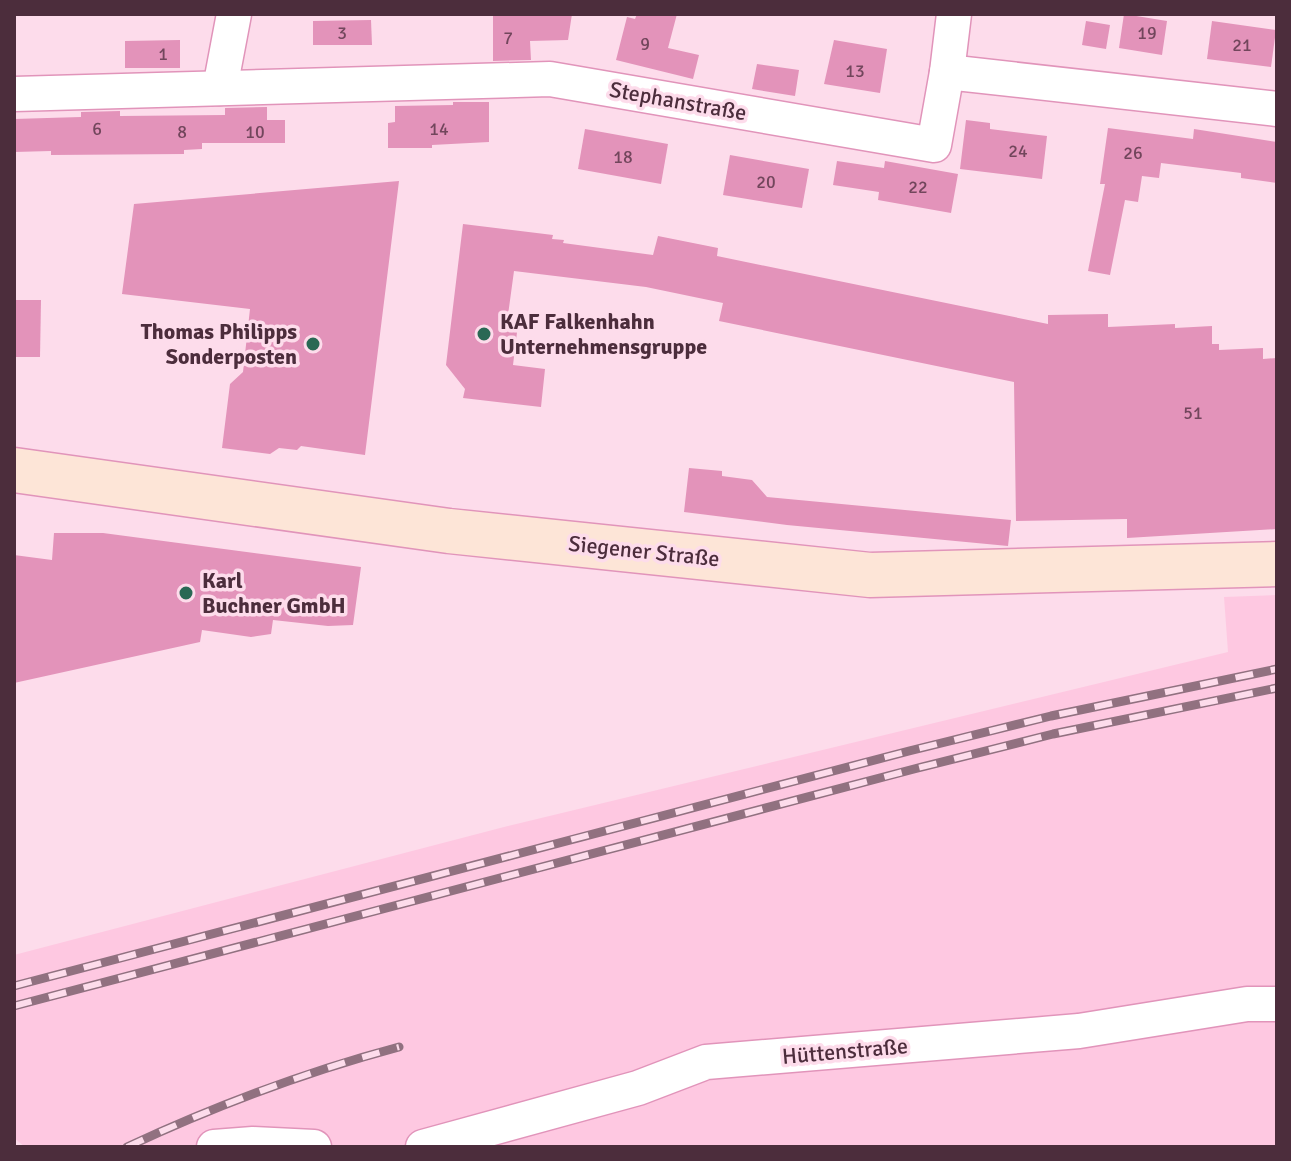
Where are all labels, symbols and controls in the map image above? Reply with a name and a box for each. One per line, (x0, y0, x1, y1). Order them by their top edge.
house number: 3 (337, 22, 347, 44)
house number: 19 (1137, 22, 1157, 44)
house number: 7 (503, 27, 513, 49)
house number: 9 (640, 33, 650, 55)
house number: 21 (1232, 34, 1252, 56)
house number: 1 (158, 43, 168, 65)
house number: 13 (845, 60, 865, 82)
street label: Stephanstraße (607, 76, 749, 126)
house number: 6 (92, 118, 102, 140)
house number: 14 (429, 118, 449, 140)
house number: 8 (177, 121, 187, 143)
house number: 10 (245, 121, 265, 143)
house number: 24 (1008, 140, 1028, 162)
house number: 26 (1123, 142, 1143, 164)
house number: 18 (613, 146, 633, 168)
house number: 20 (756, 171, 776, 193)
house number: 22 (908, 176, 928, 198)
place label: KAF Falkenhahn Unternehmensgruppe (500, 308, 707, 360)
place label: Thomas Philipps Sonderposten (141, 318, 297, 370)
marker: KAF Falkenhahn Unternehmensgruppe (475, 325, 493, 343)
marker: Thomas Philipps Sonderposten (304, 335, 322, 353)
house number: 51 (1183, 402, 1203, 424)
street label: Siegener Straße (567, 530, 721, 572)
place label: Karl Buchner GmbH (202, 567, 346, 619)
marker: Karl Buchner GmbH (177, 584, 195, 602)
street label: Hüttenstraße (781, 1032, 909, 1070)

